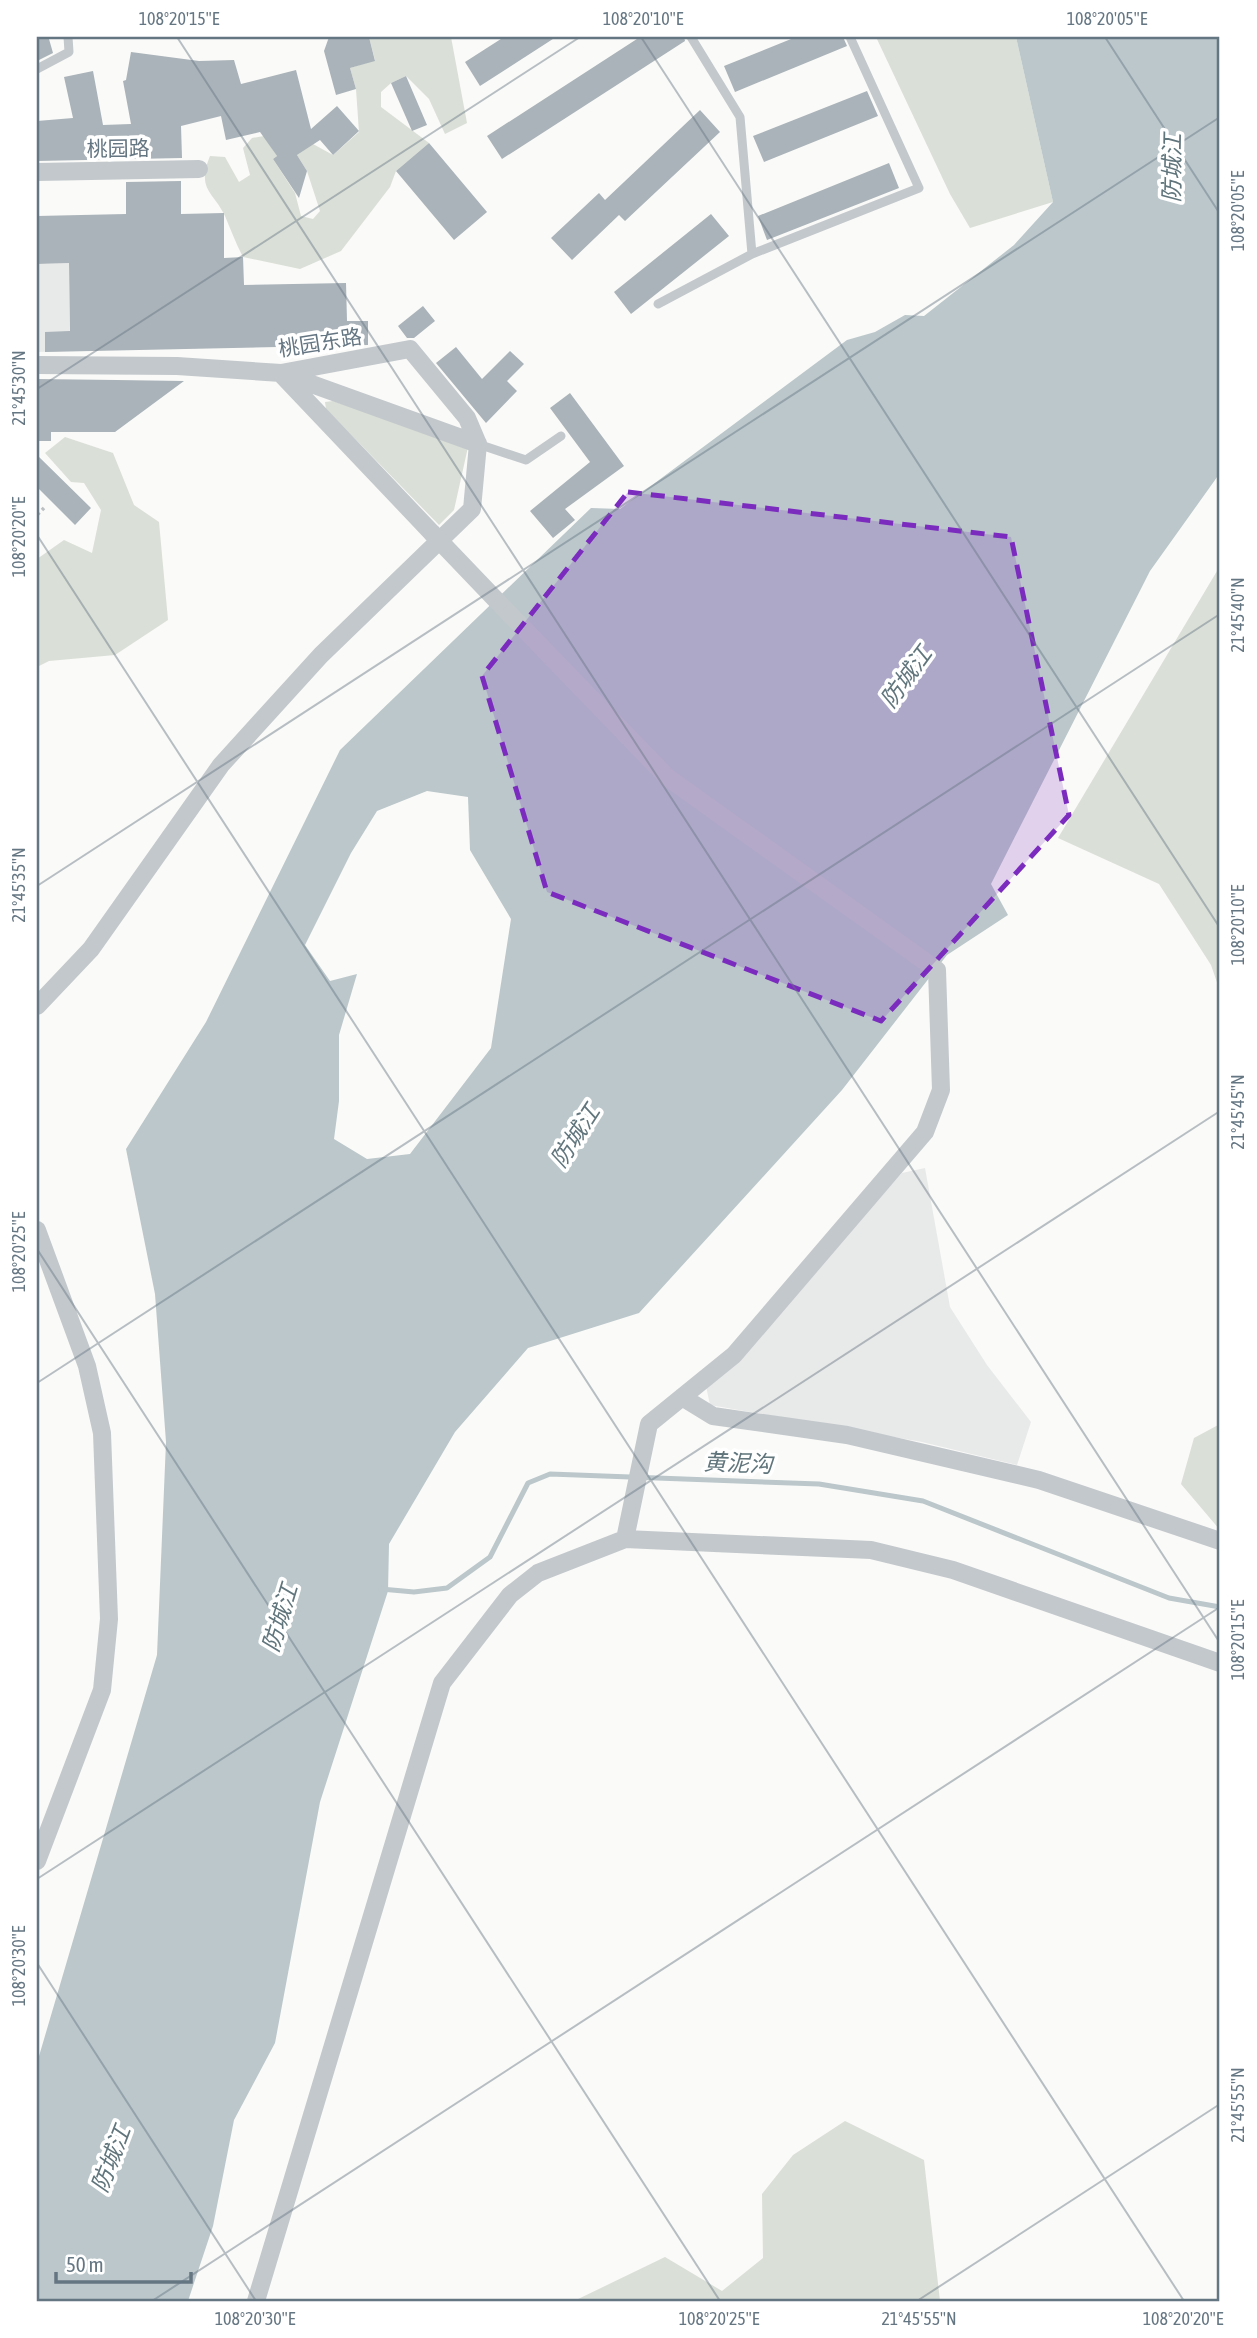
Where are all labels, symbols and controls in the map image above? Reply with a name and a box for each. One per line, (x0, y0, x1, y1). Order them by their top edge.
text: 108°20'15"E (139, 8, 220, 29)
text: 108°20'10"E (603, 8, 684, 29)
text: 108°20'05"E (1067, 8, 1148, 29)
water label: 防城江 (1158, 130, 1186, 203)
street label: 桃园路 (86, 135, 150, 161)
text: 108°20'05"E (1227, 170, 1248, 251)
street label: 桃园东路 (277, 324, 363, 360)
text: 21°45'30"N (8, 350, 29, 426)
text: 108°20'20"E (8, 496, 29, 577)
text: 21°45'40"N (1227, 577, 1248, 653)
water label: 防城江 (875, 639, 939, 713)
text: 21°45'35"N (8, 847, 29, 923)
text: 108°20'10"E (1227, 884, 1248, 965)
text: 21°45'45"N (1227, 1074, 1248, 1150)
water label: 防城江 (545, 1097, 606, 1172)
text: 108°20'25"E (8, 1211, 29, 1292)
water label: 黄泥沟 (703, 1449, 776, 1477)
water label: 防城江 (257, 1578, 303, 1655)
text: 108°20'15"E (1227, 1599, 1248, 1680)
text: 108°20'30"E (8, 1925, 29, 2006)
text: 21°45'55"N (1227, 2067, 1248, 2143)
water label: 防城江 (86, 2119, 137, 2196)
scale bar (56, 2240, 191, 2284)
text: 50 m (66, 2252, 104, 2276)
text: 108°20'30"E (215, 2308, 296, 2329)
text: 108°20'25"E (679, 2308, 760, 2329)
text: 21°45'55"N (881, 2308, 957, 2329)
text: 108°20'20"E (1143, 2308, 1224, 2329)

